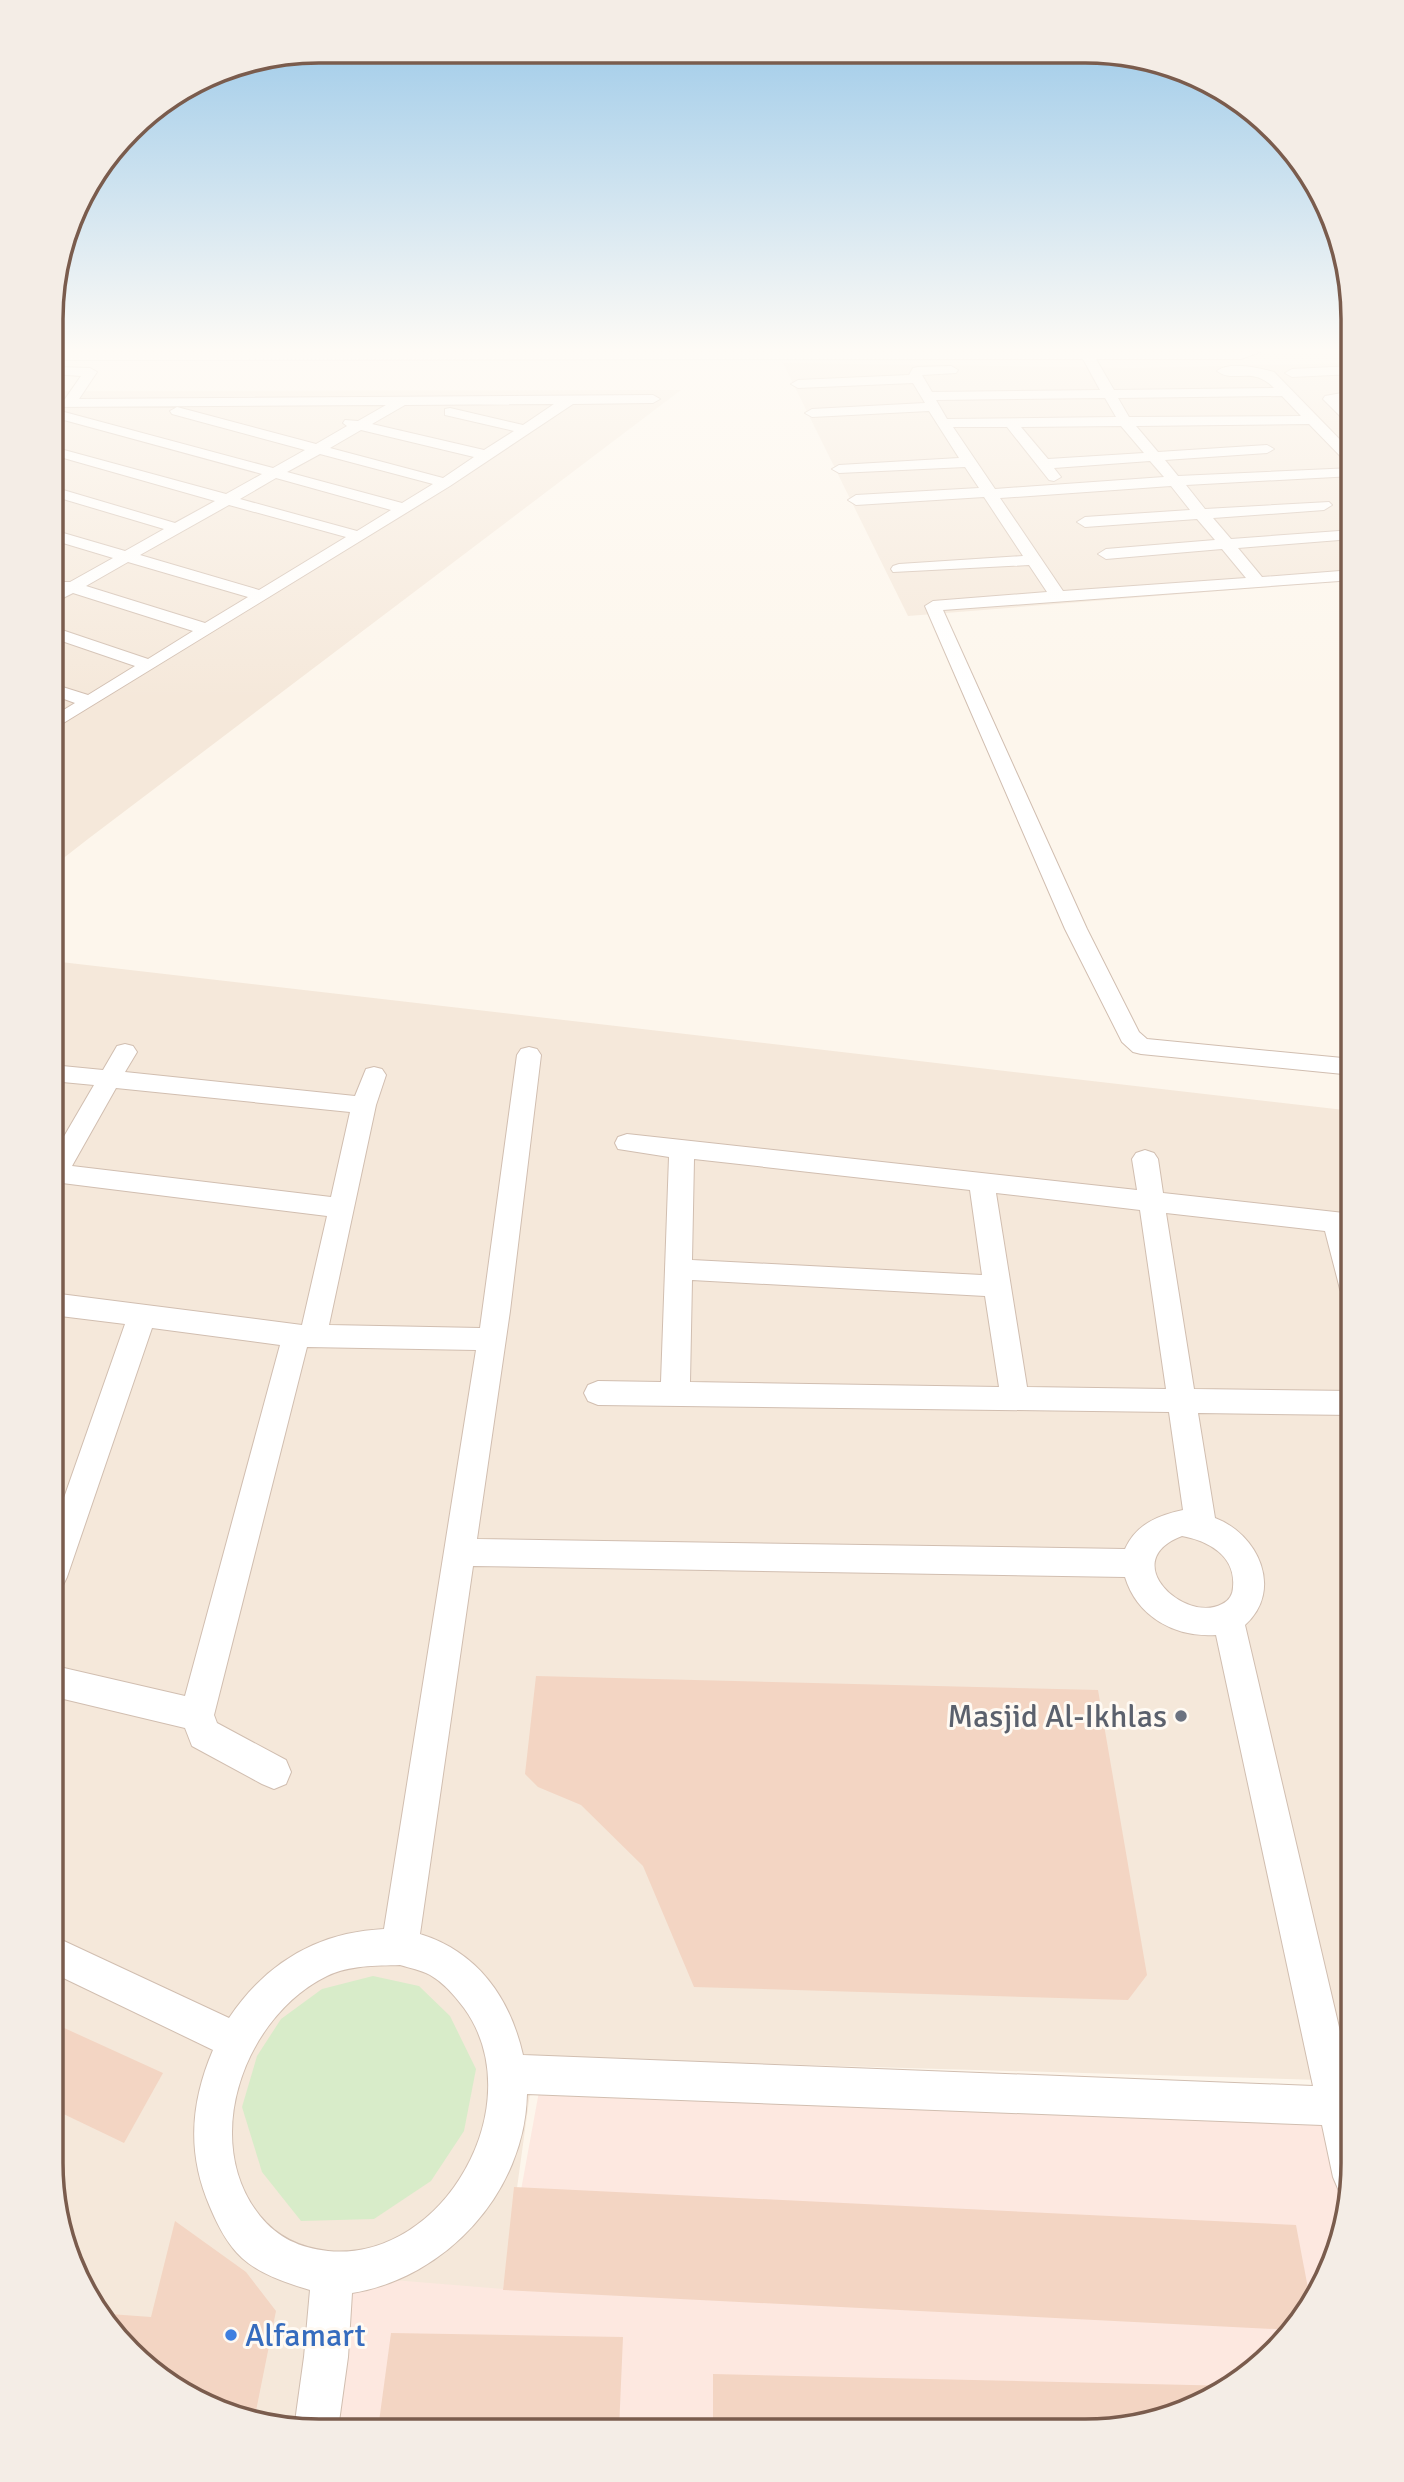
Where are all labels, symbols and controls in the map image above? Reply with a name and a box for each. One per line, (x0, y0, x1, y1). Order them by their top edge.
place label: Masjid Al-Ikhlas (947, 1697, 1167, 1736)
marker: Masjid Al-Ikhlas (1173, 1708, 1189, 1724)
place label: Alfamart (245, 2316, 366, 2355)
marker: Alfamart (223, 2327, 239, 2343)

